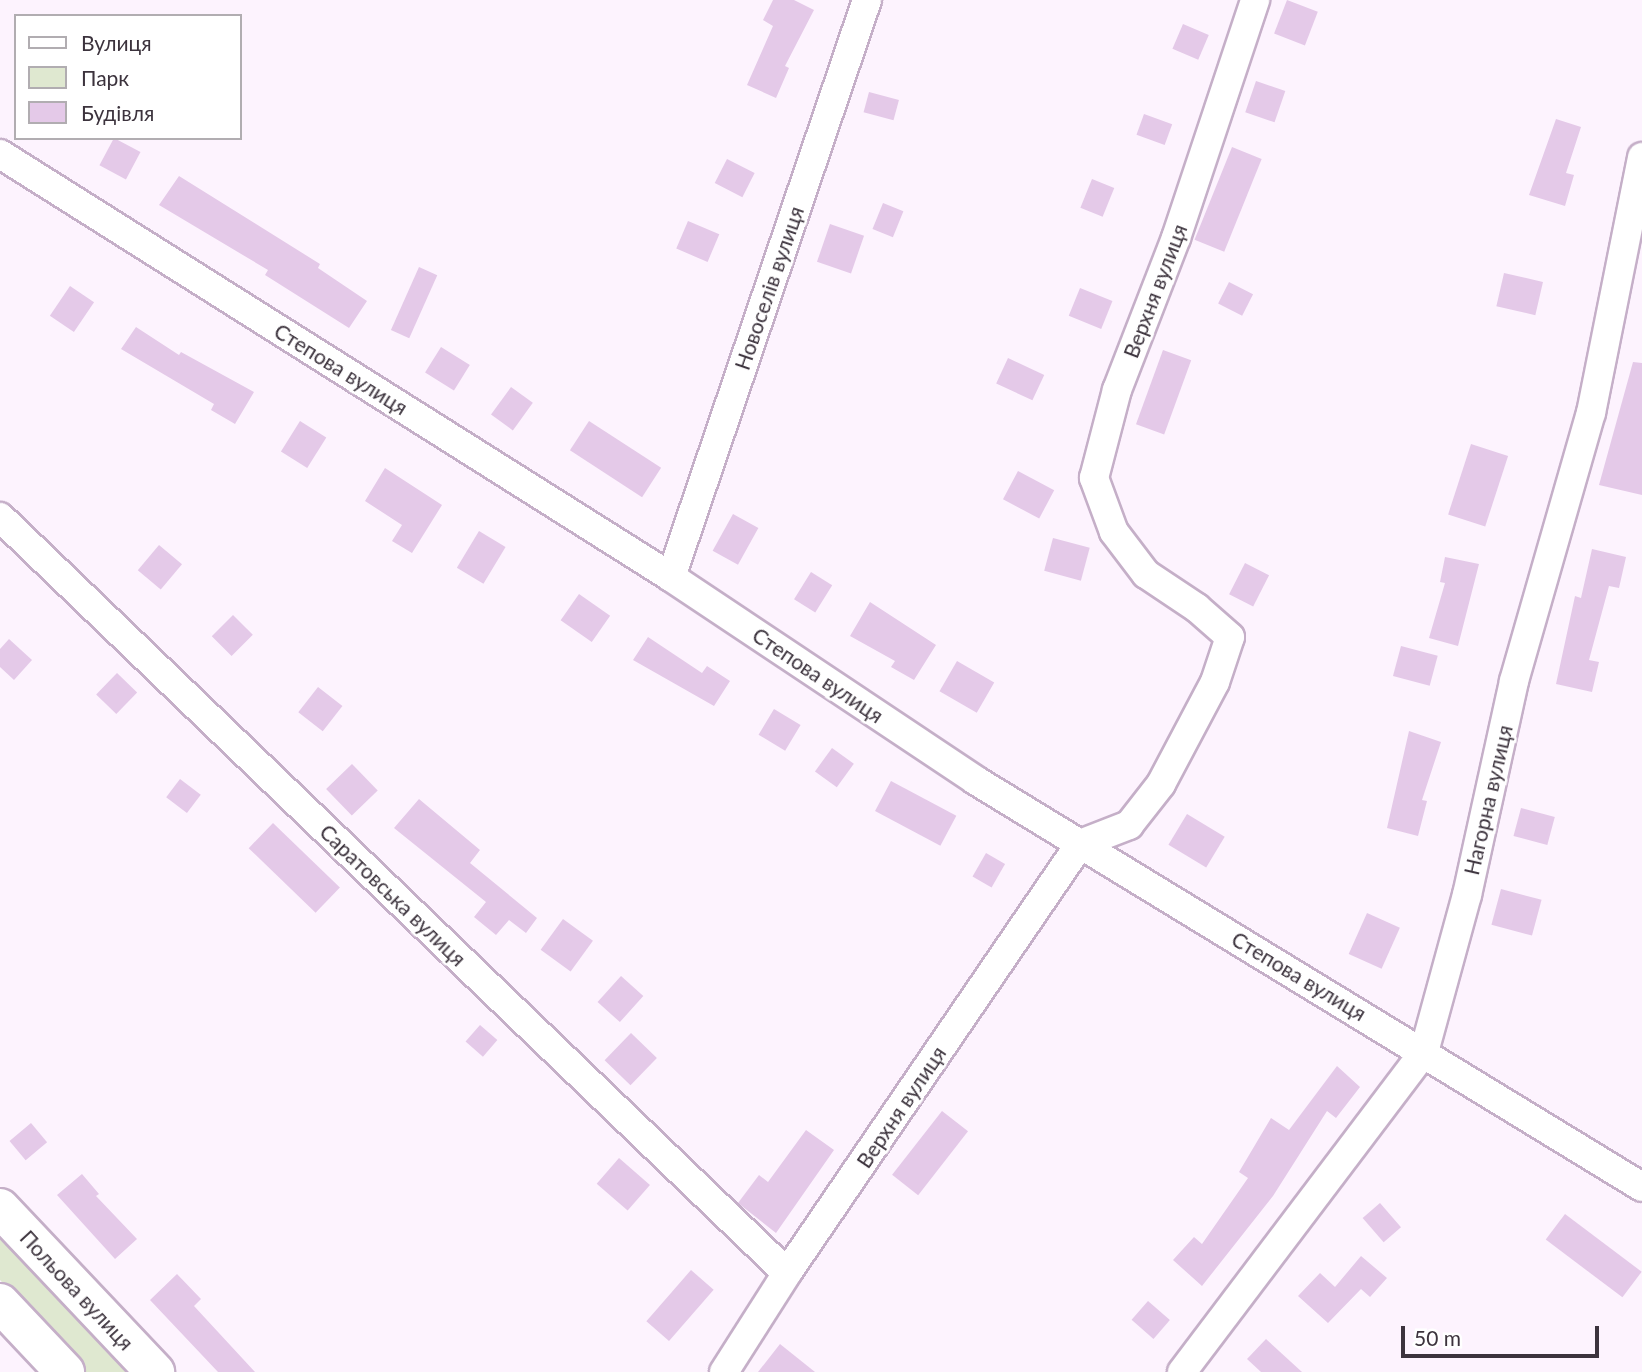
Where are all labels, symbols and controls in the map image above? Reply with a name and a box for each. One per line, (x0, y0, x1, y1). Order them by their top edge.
legend (14, 14, 242, 140)
text: Вулиця (81, 30, 152, 55)
text: Парк (81, 65, 129, 90)
text: Будівля (81, 100, 154, 125)
street label: Новоселів вулиця (729, 203, 809, 373)
street label: Верхня вулиця (1118, 221, 1192, 361)
street label: Степова вулиця (270, 318, 412, 420)
street label: Степова вулиця (748, 622, 888, 728)
street label: Нагорна вулиця (1459, 723, 1517, 877)
street label: Саратовська вулиця (315, 819, 471, 971)
street label: Степова вулиця (1227, 926, 1371, 1026)
street label: Верхня вулиця (851, 1041, 951, 1173)
street label: Польова вулиця (15, 1225, 139, 1355)
scale bar (1404, 1312, 1602, 1356)
text: 50 m (1414, 1325, 1461, 1350)

